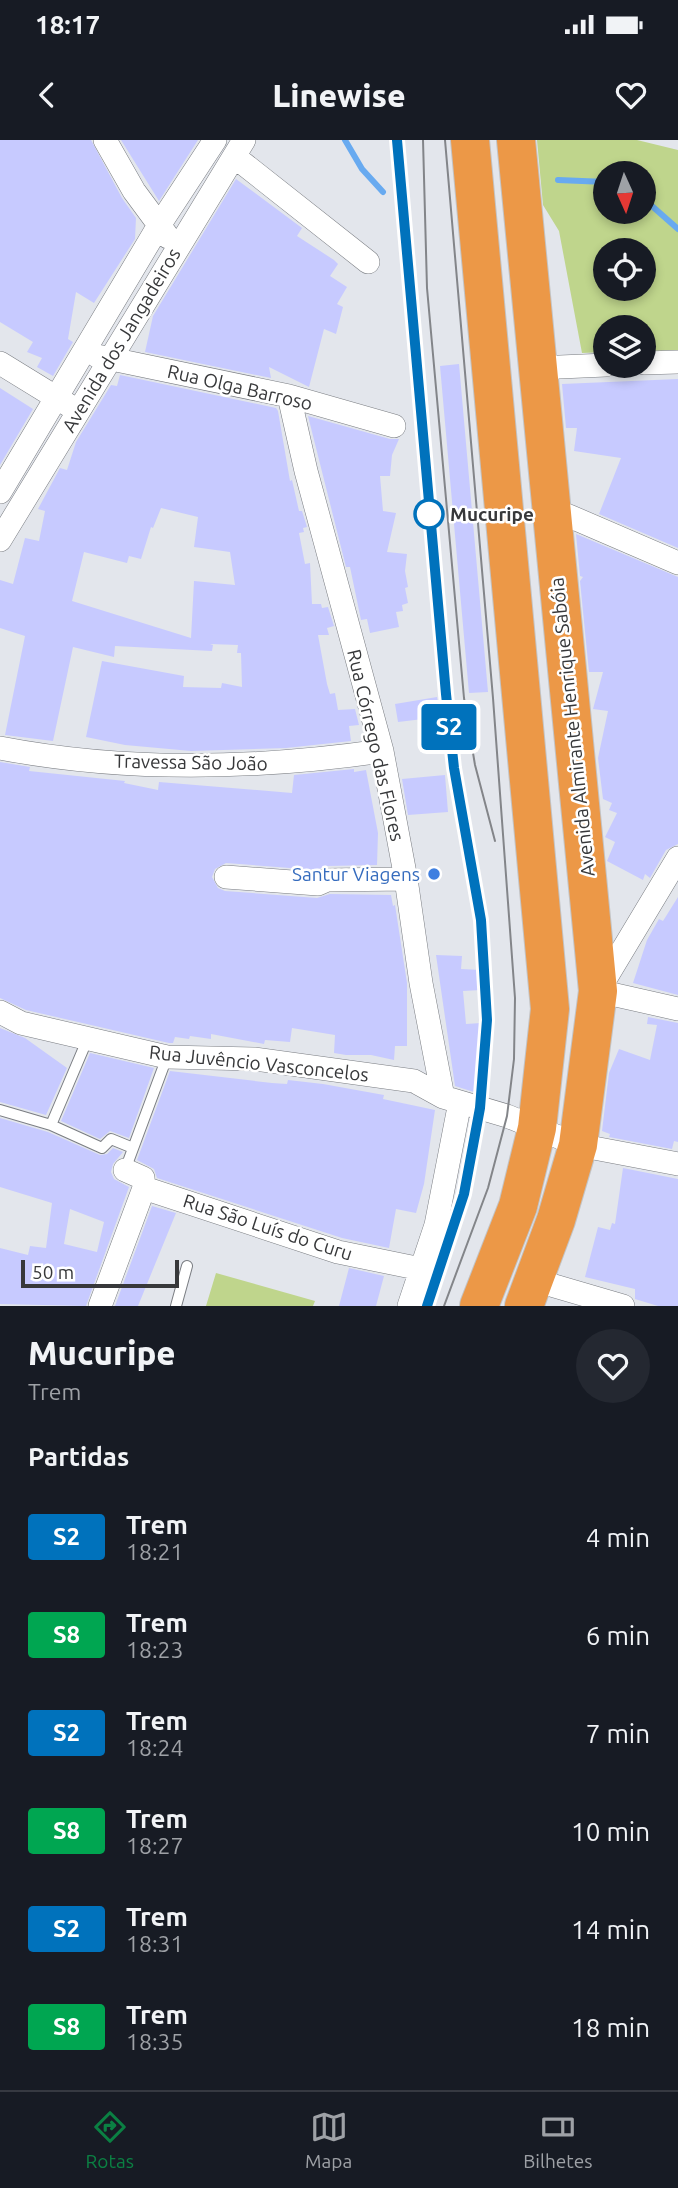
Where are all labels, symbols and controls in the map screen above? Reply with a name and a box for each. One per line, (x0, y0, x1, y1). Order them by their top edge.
text: 18:17 (35, 10, 100, 39)
icon: back (28, 76, 66, 114)
icon: heart (612, 76, 650, 114)
text: Linewise (272, 77, 406, 113)
north arrow (593, 161, 656, 224)
map controls (593, 161, 656, 378)
button: locate (593, 238, 656, 301)
street label: Avenida dos Jangadeiros (57, 244, 185, 436)
button: layers (593, 315, 656, 378)
street label: Rua Olga Barroso (165, 360, 315, 414)
marker: Mucuripe (414, 499, 444, 529)
place label: Mucuripe (450, 503, 534, 525)
street label: Avenida Almirante Henrique Sabóia (545, 576, 599, 878)
street label: Rua Córrego das Flores (343, 647, 409, 843)
line badge: S2 (418, 704, 480, 750)
text: S2 (435, 713, 463, 740)
street label: Travessa São João (114, 750, 268, 774)
place label: Santur Viagens (292, 863, 420, 885)
marker: Santur Viagens (426, 866, 442, 882)
street label: Rua Juvêncio Vasconcelos (148, 1041, 370, 1085)
street label: Rua São Luís do Curu (181, 1189, 355, 1265)
scale bar (21, 1257, 178, 1289)
text: 50 m (32, 1261, 74, 1283)
button: heart (576, 1329, 650, 1403)
text: Mucuripe (28, 1334, 176, 1371)
text: Trem (28, 1379, 81, 1404)
text: Partidas (28, 1442, 129, 1471)
text: Trem (126, 1510, 188, 1539)
text: S2 (53, 1523, 80, 1550)
text: 4 min (586, 1523, 650, 1552)
text: 18:21 (126, 1539, 184, 1564)
text: Trem (126, 1608, 188, 1637)
text: S8 (53, 1621, 80, 1648)
text: 6 min (586, 1621, 650, 1650)
text: 18:23 (126, 1637, 184, 1662)
text: Trem (126, 1706, 188, 1735)
text: S2 (53, 1719, 80, 1746)
text: 7 min (586, 1719, 650, 1748)
text: 18:24 (126, 1735, 184, 1760)
text: Trem (126, 1804, 188, 1833)
text: S8 (53, 1817, 80, 1844)
text: 10 min (571, 1817, 650, 1846)
text: 18:27 (126, 1833, 184, 1858)
text: Trem (126, 1902, 188, 1931)
text: S2 (53, 1915, 80, 1942)
text: 14 min (571, 1915, 650, 1944)
text: 18:31 (126, 1931, 184, 1956)
text: Trem (126, 2000, 188, 2029)
text: S8 (53, 2013, 80, 2040)
text: 18 min (571, 2013, 650, 2042)
text: 18:35 (126, 2029, 184, 2054)
tab: Rotas (86, 2108, 134, 2172)
tab: Mapa (305, 2108, 352, 2172)
tab: Bilhetes (523, 2108, 592, 2172)

